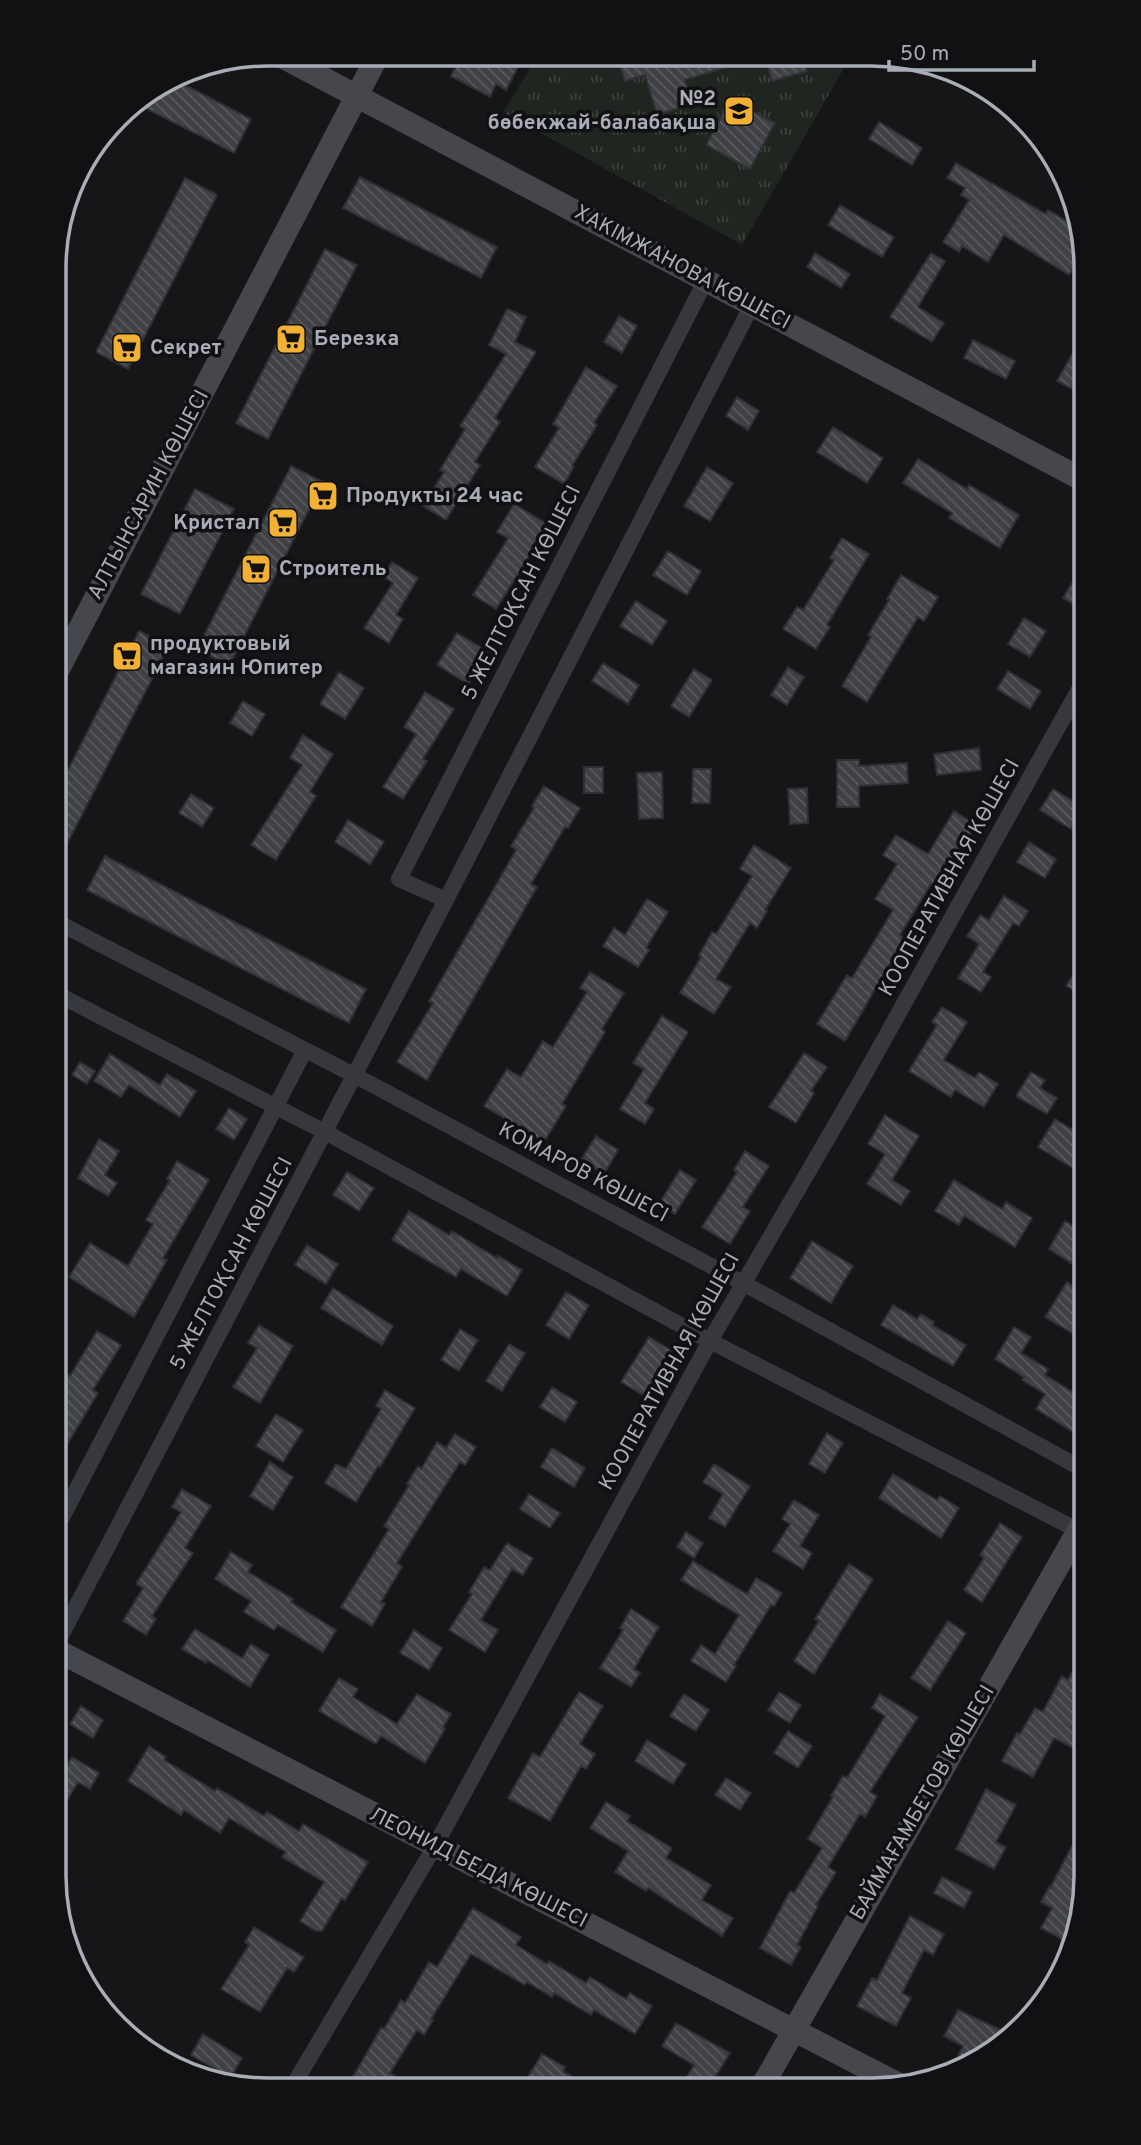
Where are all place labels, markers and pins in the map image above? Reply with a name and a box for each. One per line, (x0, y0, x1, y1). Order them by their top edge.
place label: №2 бөбекжай-балабақша (488, 86, 716, 137)
school or university icon: №2 бөбекжай-балабақша (722, 94, 756, 128)
supermarket icon: Березка (274, 322, 308, 356)
place label: Березка (314, 326, 399, 353)
supermarket icon: Секрет (110, 331, 144, 365)
place label: Секрет (150, 335, 221, 362)
supermarket icon: Продукты 24 час (306, 479, 340, 513)
place label: Продукты 24 час (346, 483, 524, 510)
supermarket icon: Кристал (266, 506, 300, 540)
place label: Кристал (173, 510, 260, 537)
supermarket icon: Строитель (239, 552, 273, 586)
place label: Строитель (279, 556, 387, 583)
place label: продуктовый магазин Юпитер (150, 631, 323, 682)
supermarket icon: продуктовый магазин Юпитер (110, 639, 144, 673)

